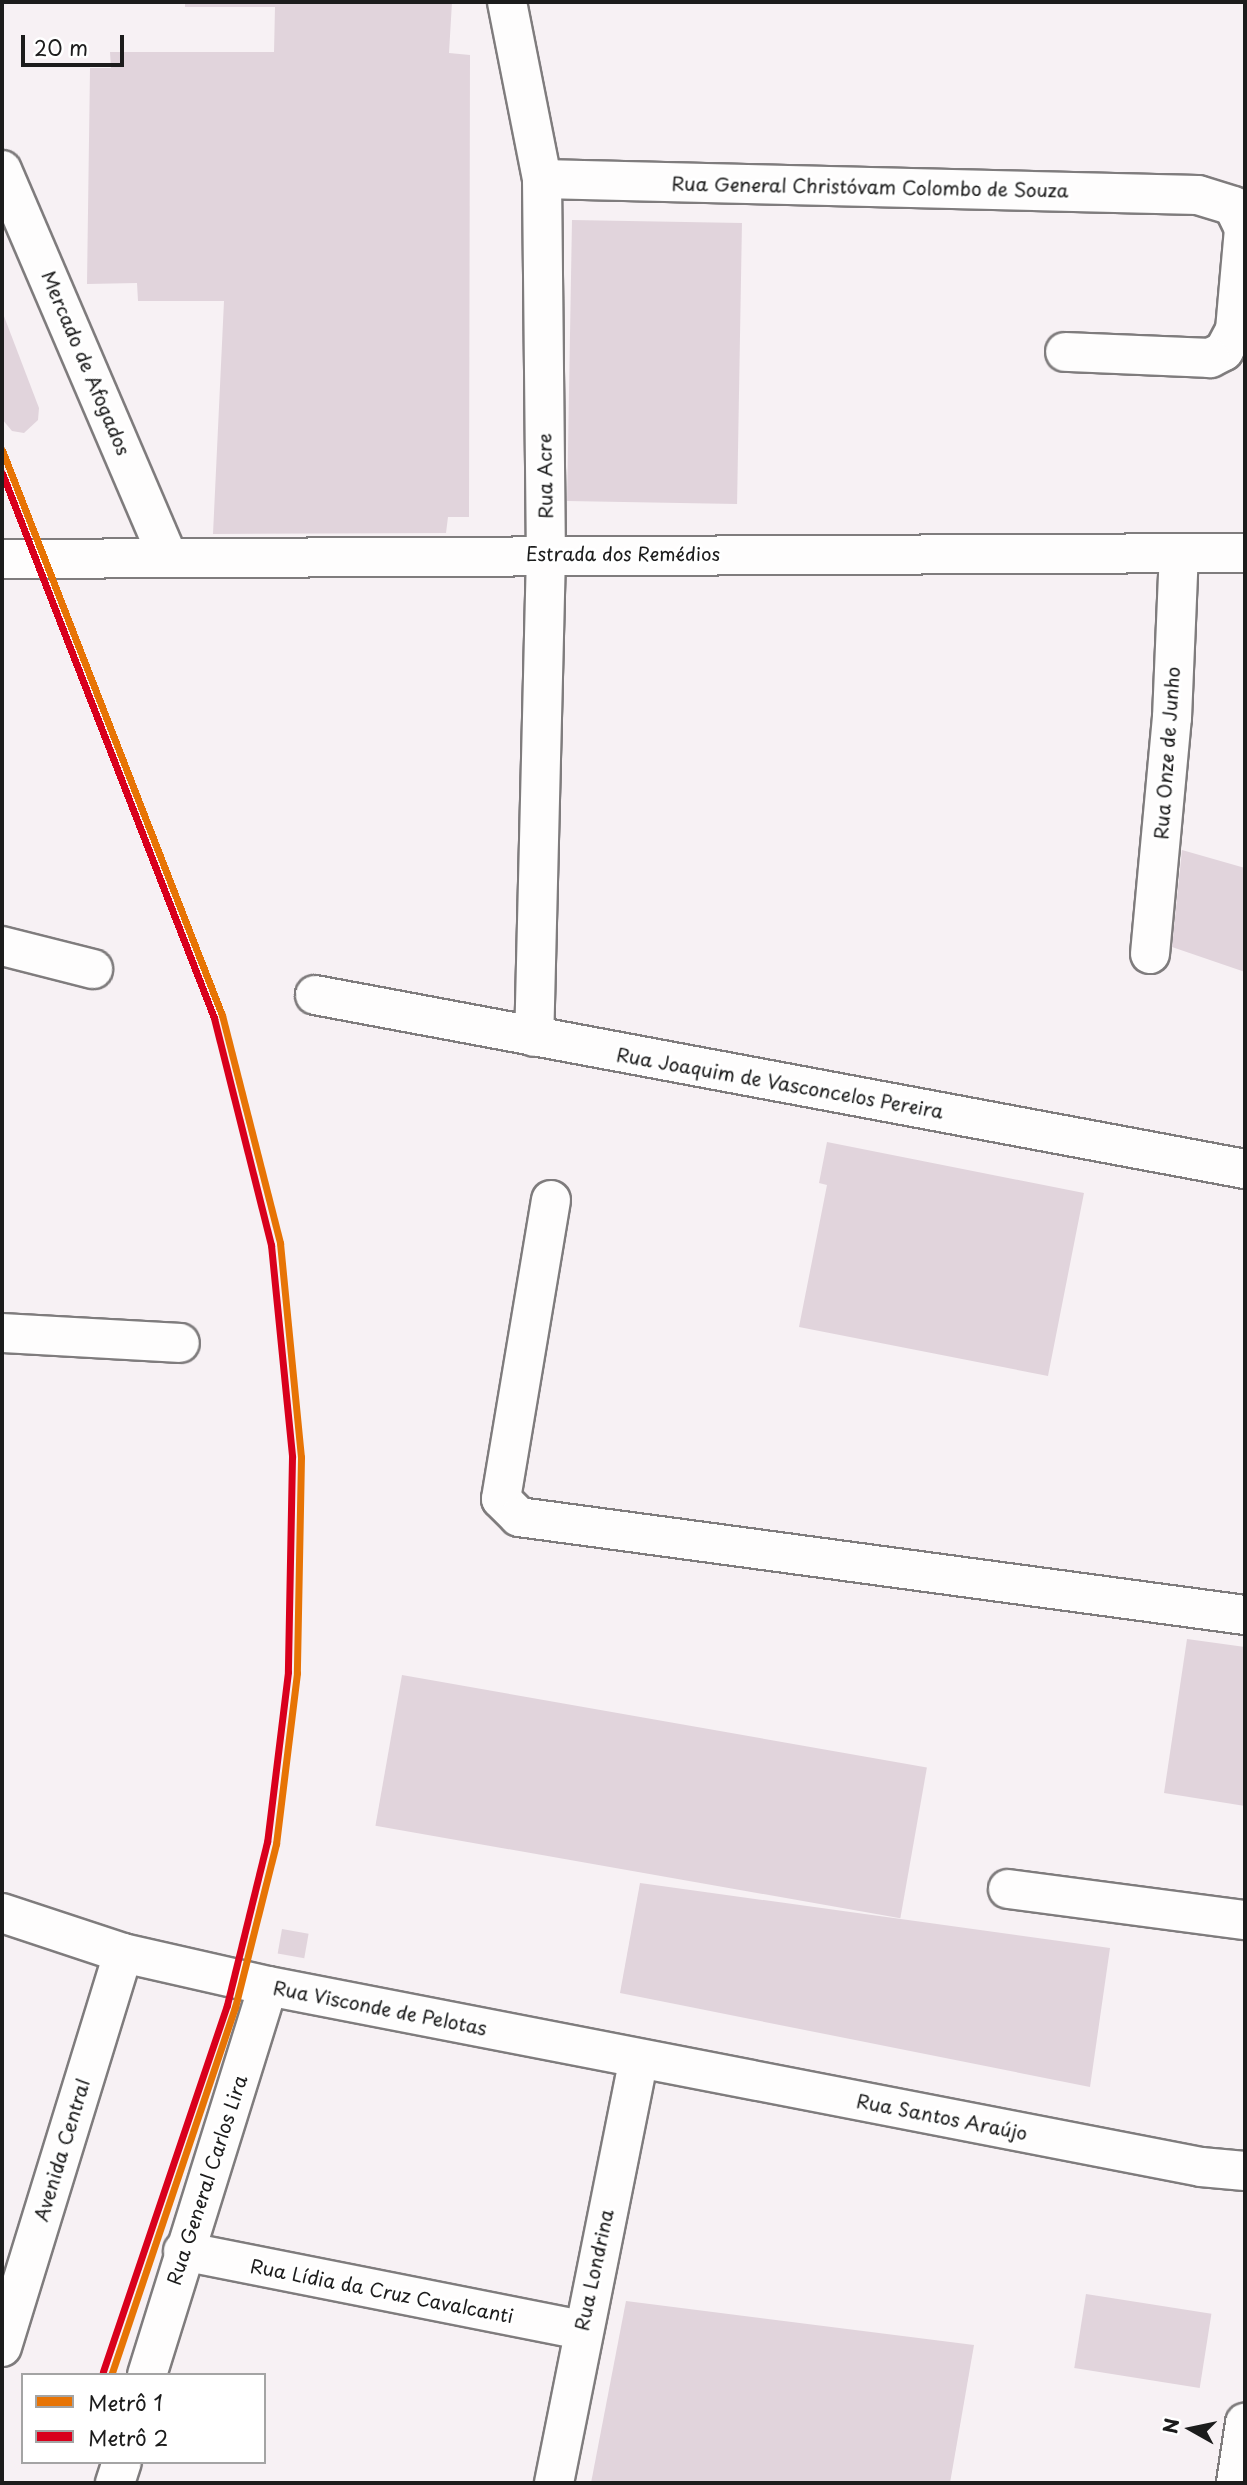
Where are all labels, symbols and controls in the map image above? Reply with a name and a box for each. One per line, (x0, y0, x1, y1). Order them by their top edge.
scale bar (24, 21, 128, 65)
text: 20 m (34, 31, 88, 63)
street label: Rua General Christóvam Colombo de Souza (670, 172, 1070, 202)
street label: Mercado de Afogados (37, 267, 135, 459)
street label: Rua Acre (533, 433, 557, 519)
street label: Estrada dos Remédios (524, 543, 722, 565)
street label: Rua Onze de Junho (1149, 664, 1185, 842)
street label: Rua Joaquim de Vasconcelos Pereira (614, 1043, 946, 1123)
street label: Rua Visconde de Pelotas (269, 1976, 491, 2040)
street label: Rua General Carlos Lira (162, 2072, 252, 2288)
street label: Avenida Central (30, 2076, 94, 2224)
street label: Rua Santos Araújo (855, 2089, 1029, 2145)
street label: Rua Londrina (570, 2207, 618, 2333)
street label: Rua Lídia da Cruz Cavalcanti (247, 2254, 517, 2328)
legend (21, 2373, 266, 2464)
text: Metrô 1 (88, 2386, 163, 2418)
north arrow (1156, 2394, 1226, 2464)
text: N (1155, 2416, 1185, 2435)
text: Metrô 2 (88, 2421, 168, 2453)

